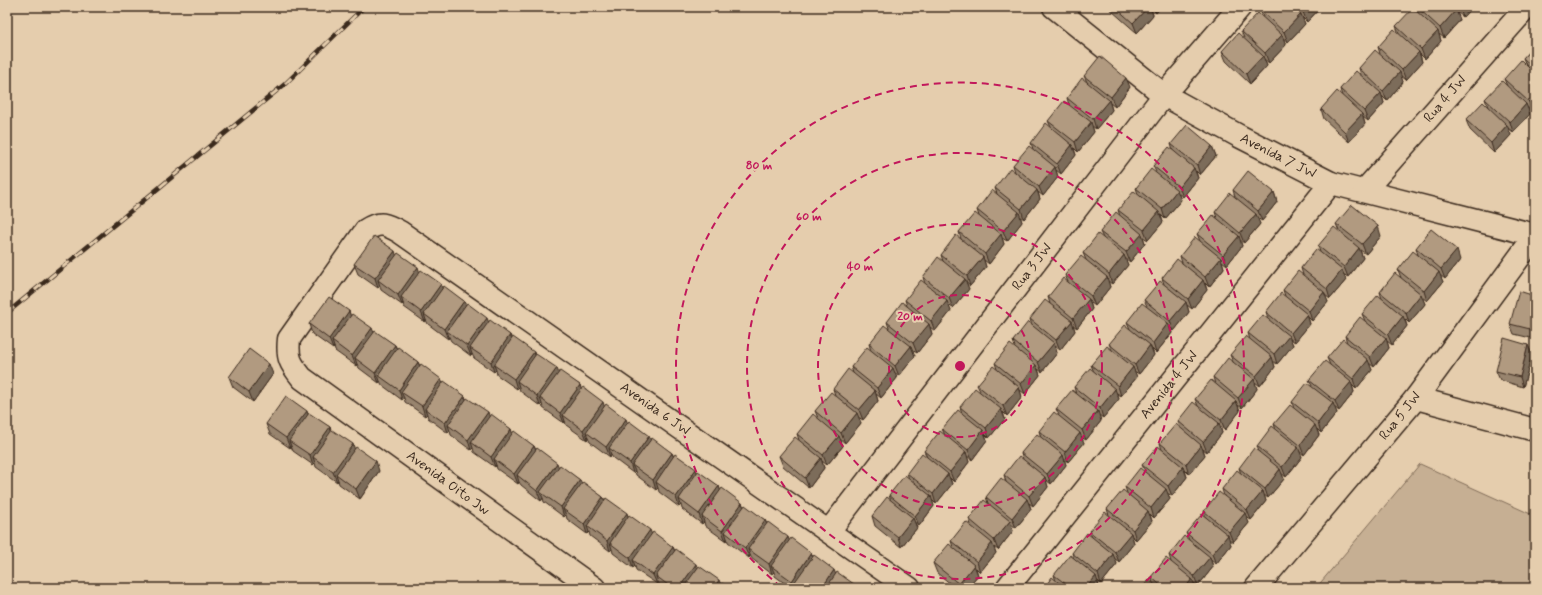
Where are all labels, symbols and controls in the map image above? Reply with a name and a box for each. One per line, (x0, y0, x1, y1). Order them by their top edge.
street label: Rua 4 JW (1420, 71, 1471, 126)
street label: Avenida 7 JW (1237, 129, 1319, 183)
text: 80 m (746, 158, 773, 174)
text: 60 m (796, 209, 822, 225)
street label: Rua 3 JW (1008, 240, 1056, 294)
text: 40 m (847, 259, 874, 275)
text: 20 m (897, 309, 923, 325)
street label: Avenida 4 JW (1136, 347, 1202, 423)
centre of rings (953, 359, 967, 373)
street label: Avenida 6 JW (616, 378, 694, 440)
street label: Rua 5 JW (1375, 388, 1425, 444)
street label: Avenida Oito Jw (403, 447, 493, 519)

